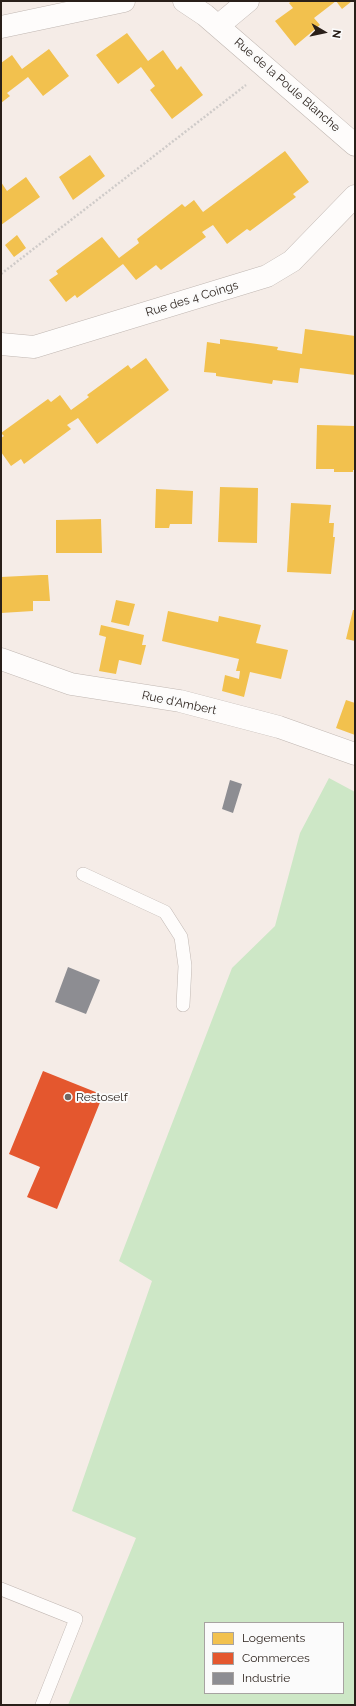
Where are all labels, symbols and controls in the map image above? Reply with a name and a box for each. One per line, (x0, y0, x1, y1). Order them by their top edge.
north arrow (304, 12, 344, 52)
text: N (329, 29, 343, 39)
street label: Rue de la Poule Blanche (231, 35, 343, 135)
street label: Rue des 4 Coings (144, 278, 240, 320)
street label: Rue d'Ambert (140, 688, 218, 718)
place label: Restoself (76, 1090, 128, 1104)
marker: Restoself (63, 1092, 73, 1102)
legend (204, 1622, 344, 1694)
text: Logements (242, 1631, 305, 1645)
text: Commerces (242, 1651, 310, 1665)
text: Industrie (242, 1671, 290, 1685)

